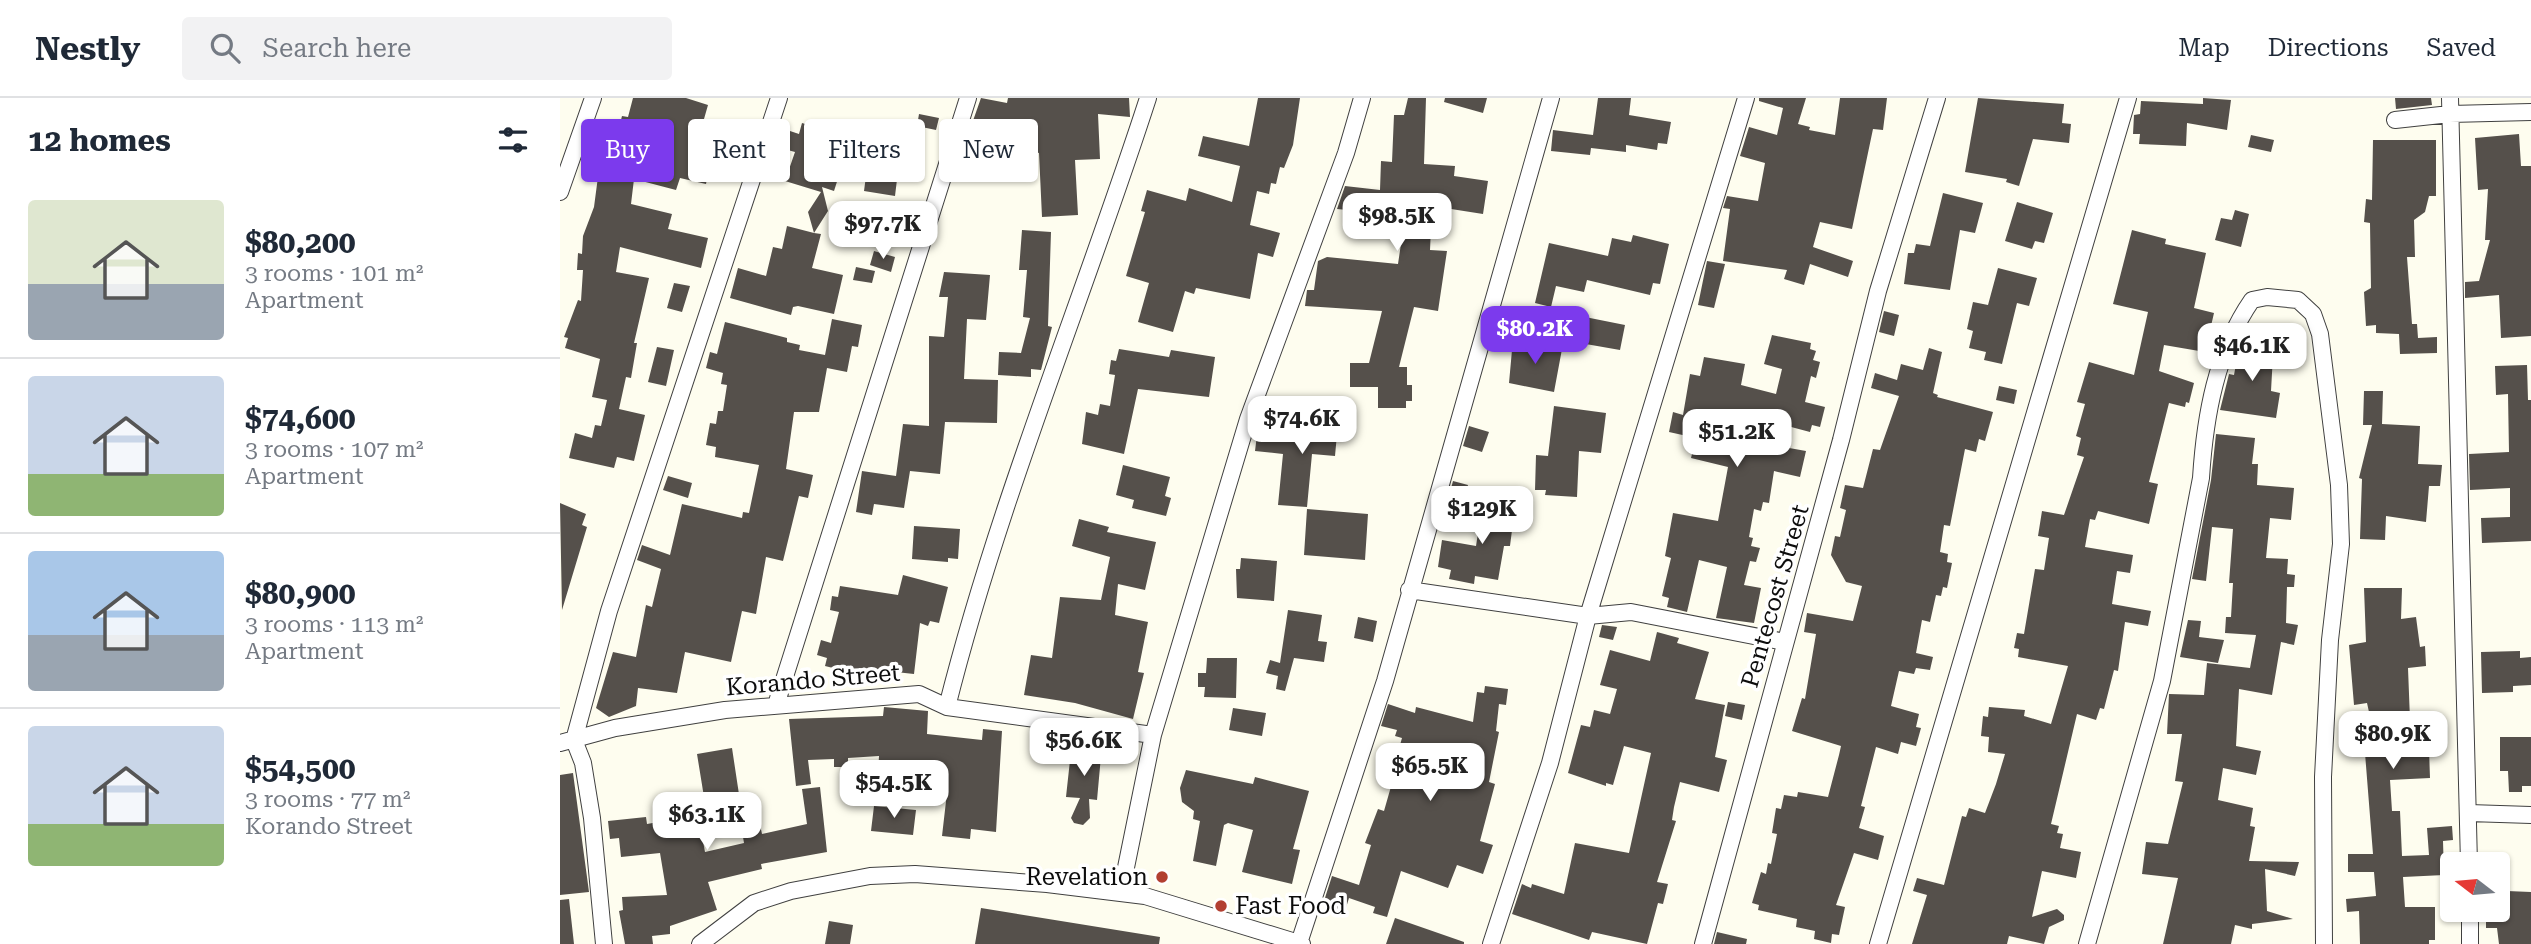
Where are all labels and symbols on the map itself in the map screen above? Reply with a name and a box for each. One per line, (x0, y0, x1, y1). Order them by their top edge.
pin: $98.5K (1340, 194, 1454, 253)
pin: $97.7K (826, 202, 940, 261)
pin: $80.2K (1478, 306, 1592, 366)
pin: $46.1K (2195, 324, 2309, 383)
pin: $74.6K (1245, 396, 1359, 456)
pin: $51.2K (1680, 410, 1794, 469)
pin: $129K (1433, 486, 1531, 546)
street label: Pentecost Street (1735, 501, 1815, 691)
street label: Korando Street (725, 658, 901, 702)
pin: $80.9K (2336, 712, 2450, 771)
pin: $56.6K (1027, 718, 1141, 778)
pin: $65.5K (1373, 744, 1487, 803)
pin: $54.5K (837, 760, 951, 820)
pin: $63.1K (650, 792, 764, 852)
north arrow (2440, 852, 2510, 922)
place label: Revelation (1025, 863, 1148, 891)
marker: Revelation (1154, 869, 1170, 885)
place label: Fast Food (1235, 892, 1346, 920)
marker: Fast Food (1213, 898, 1229, 914)

